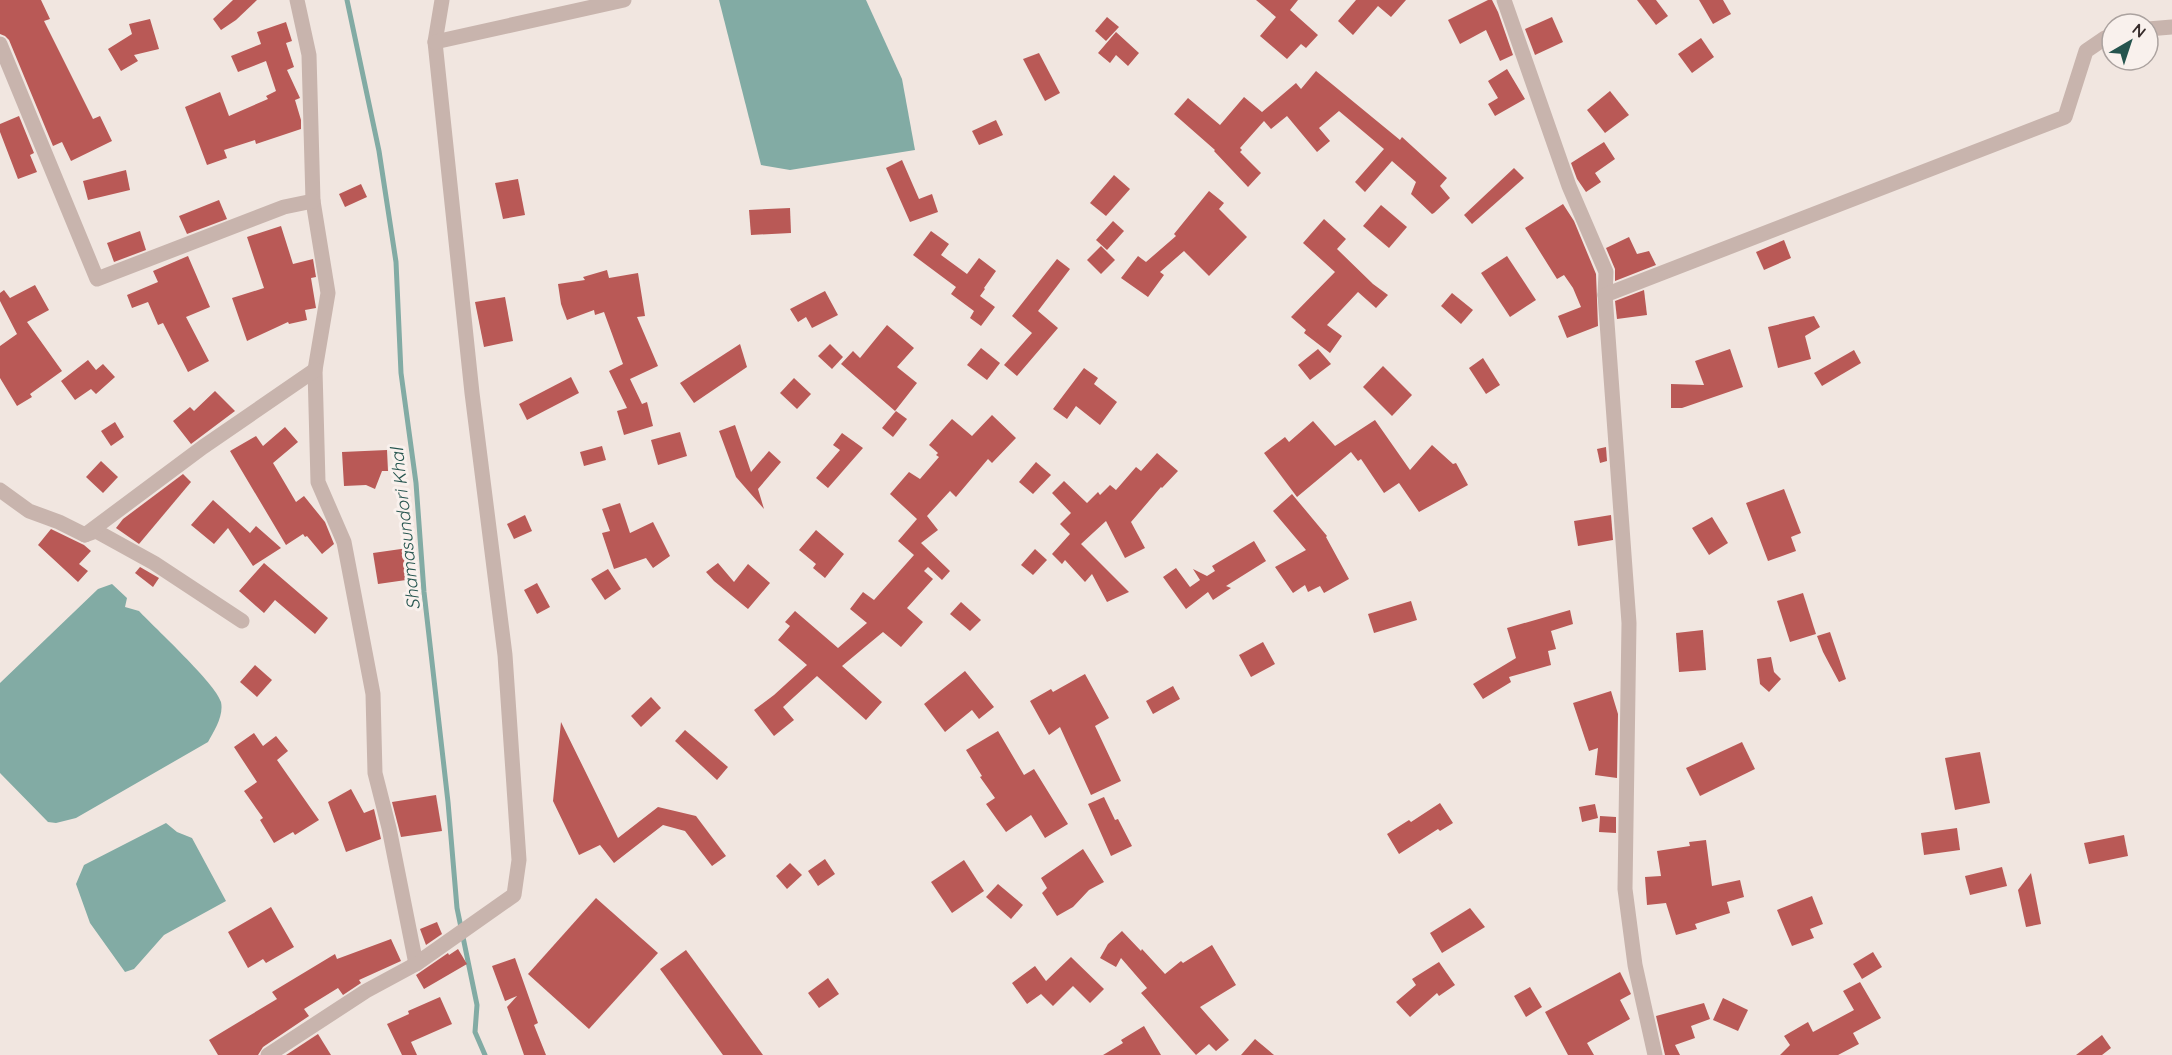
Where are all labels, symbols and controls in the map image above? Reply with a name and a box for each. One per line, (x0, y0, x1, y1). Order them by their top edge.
north arrow (2100, 12, 2160, 72)
text: N (2129, 19, 2150, 42)
water label: Shamasundori Khal (385, 445, 425, 611)

